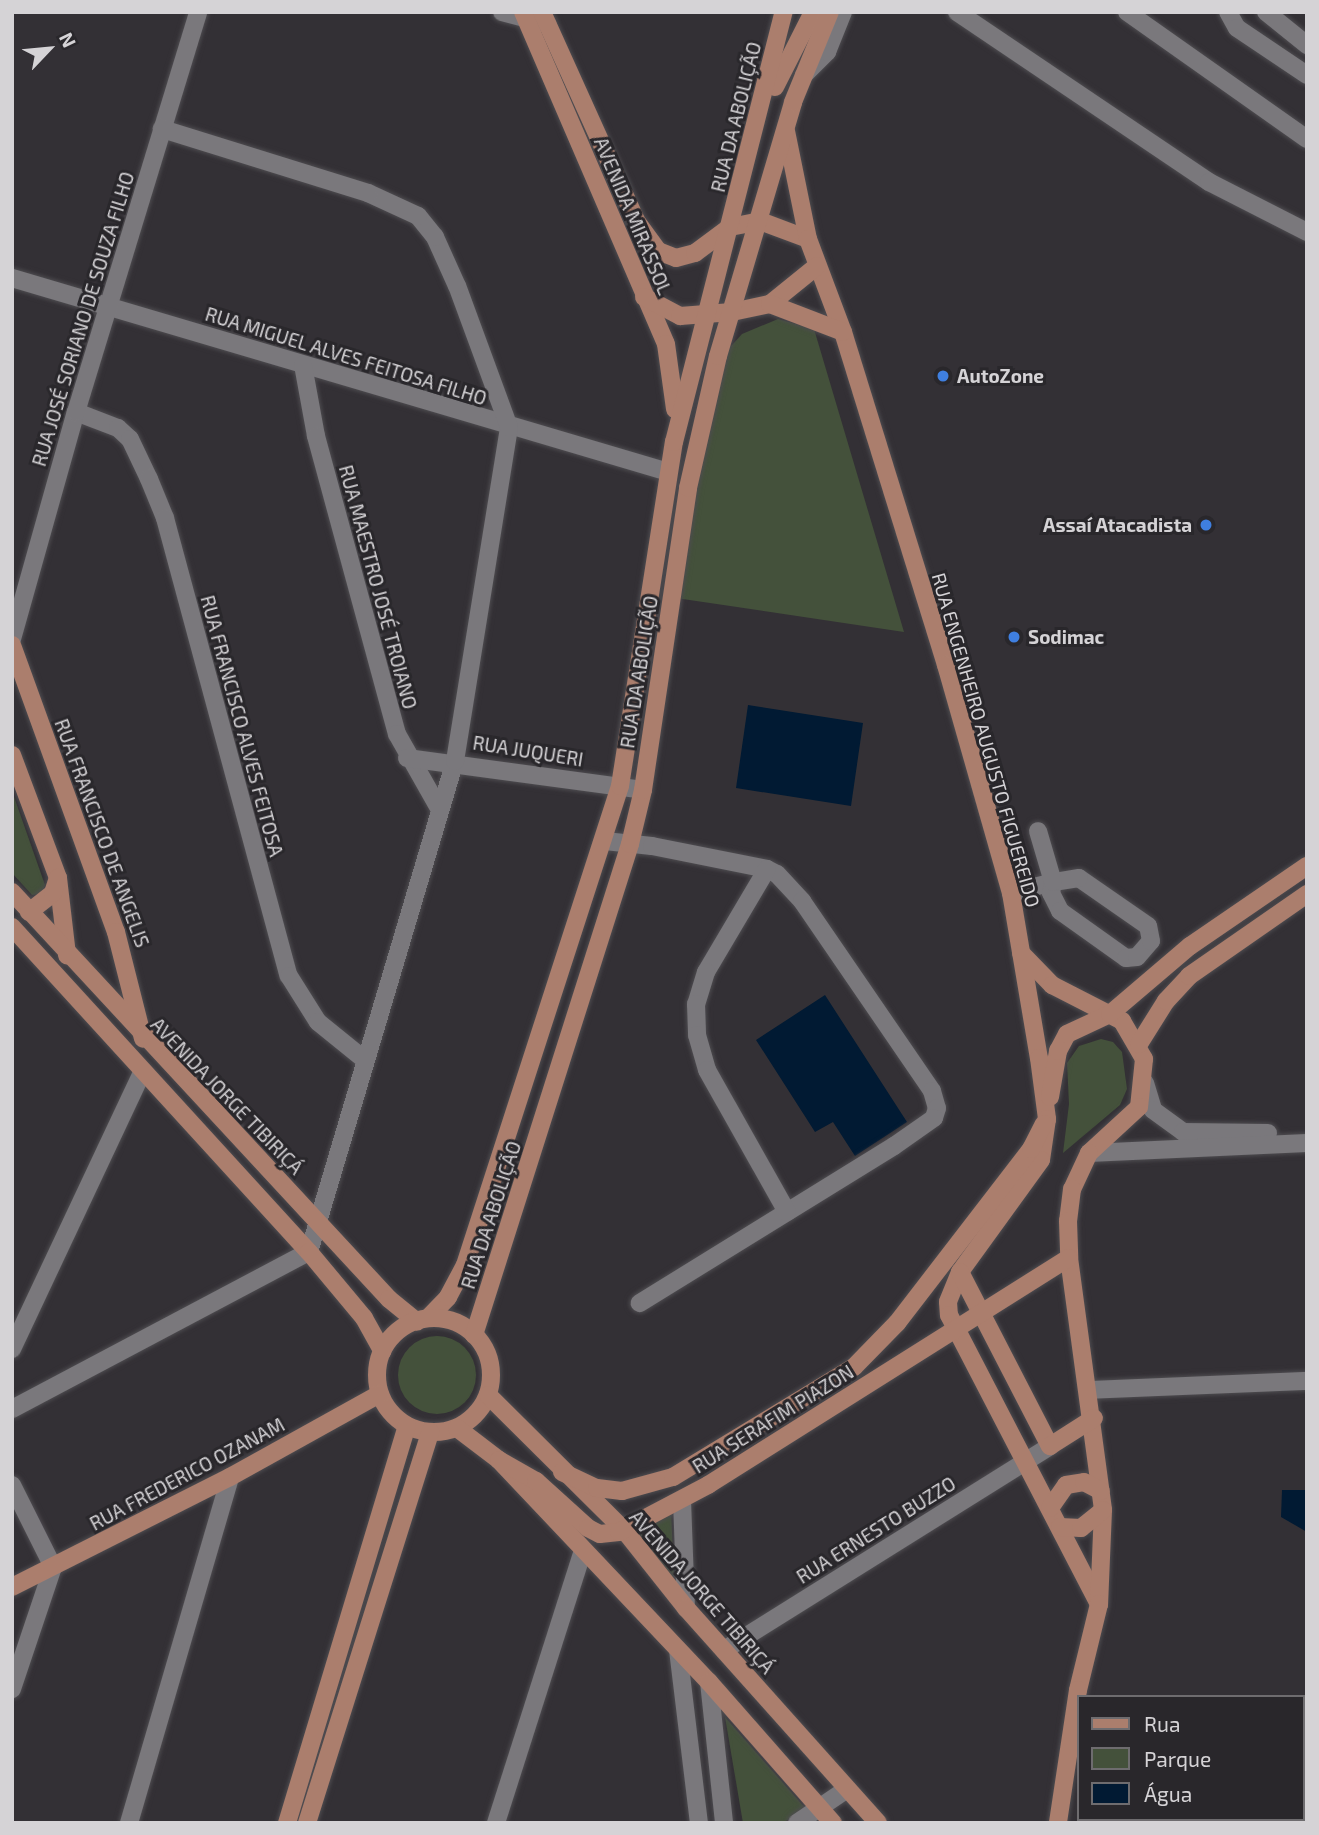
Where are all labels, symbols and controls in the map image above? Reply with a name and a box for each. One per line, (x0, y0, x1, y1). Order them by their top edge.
north arrow (14, 14, 84, 84)
text: N (55, 28, 82, 51)
street label: RUA DA ABOLIÇÃO (706, 39, 766, 195)
street label: AVENIDA MIRASSOL (589, 134, 677, 298)
street label: RUA JOSÉ SORIANO DE SOUZA FILHO (27, 168, 139, 470)
street label: RUA MIGUEL ALVES FEITOSA FILHO (202, 302, 490, 410)
place label: AutoZone (957, 365, 1044, 387)
marker: AutoZone (935, 368, 951, 384)
street label: RUA MAESTRO JOSÉ TROIANO (334, 462, 422, 712)
place label: Assaí Atacadista (1043, 514, 1192, 536)
marker: Assaí Atacadista (1198, 517, 1214, 533)
street label: RUA ENGENHEIRO AUGUSTO FIGUEREIDO (927, 570, 1045, 910)
street label: RUA FRANCISCO ALVES FEITOSA (196, 592, 288, 860)
street label: RUA DA ABOLIÇÃO (616, 594, 662, 750)
place label: Sodimac (1028, 626, 1104, 648)
marker: Sodimac (1006, 629, 1022, 645)
street label: RUA FRANCISCO DE ANGELIS (50, 715, 154, 951)
street label: RUA JUQUERI (471, 731, 585, 771)
street label: AVENIDA JORGE TIBIRIÇÁ (146, 1012, 308, 1180)
street label: RUA DA ABOLIÇÃO (456, 1138, 526, 1292)
street label: RUA SERAFIM PIAZON (688, 1360, 858, 1478)
street label: RUA FREDERICO OZANAM (86, 1413, 288, 1535)
street label: RUA ERNESTO BUZZO (792, 1472, 960, 1588)
street label: AVENIDA JORGE TIBIRIÇÁ (624, 1505, 780, 1679)
legend (1078, 1695, 1305, 1821)
text: Rua (1144, 1711, 1180, 1736)
text: Parque (1144, 1746, 1211, 1771)
text: Água (1144, 1781, 1192, 1806)

